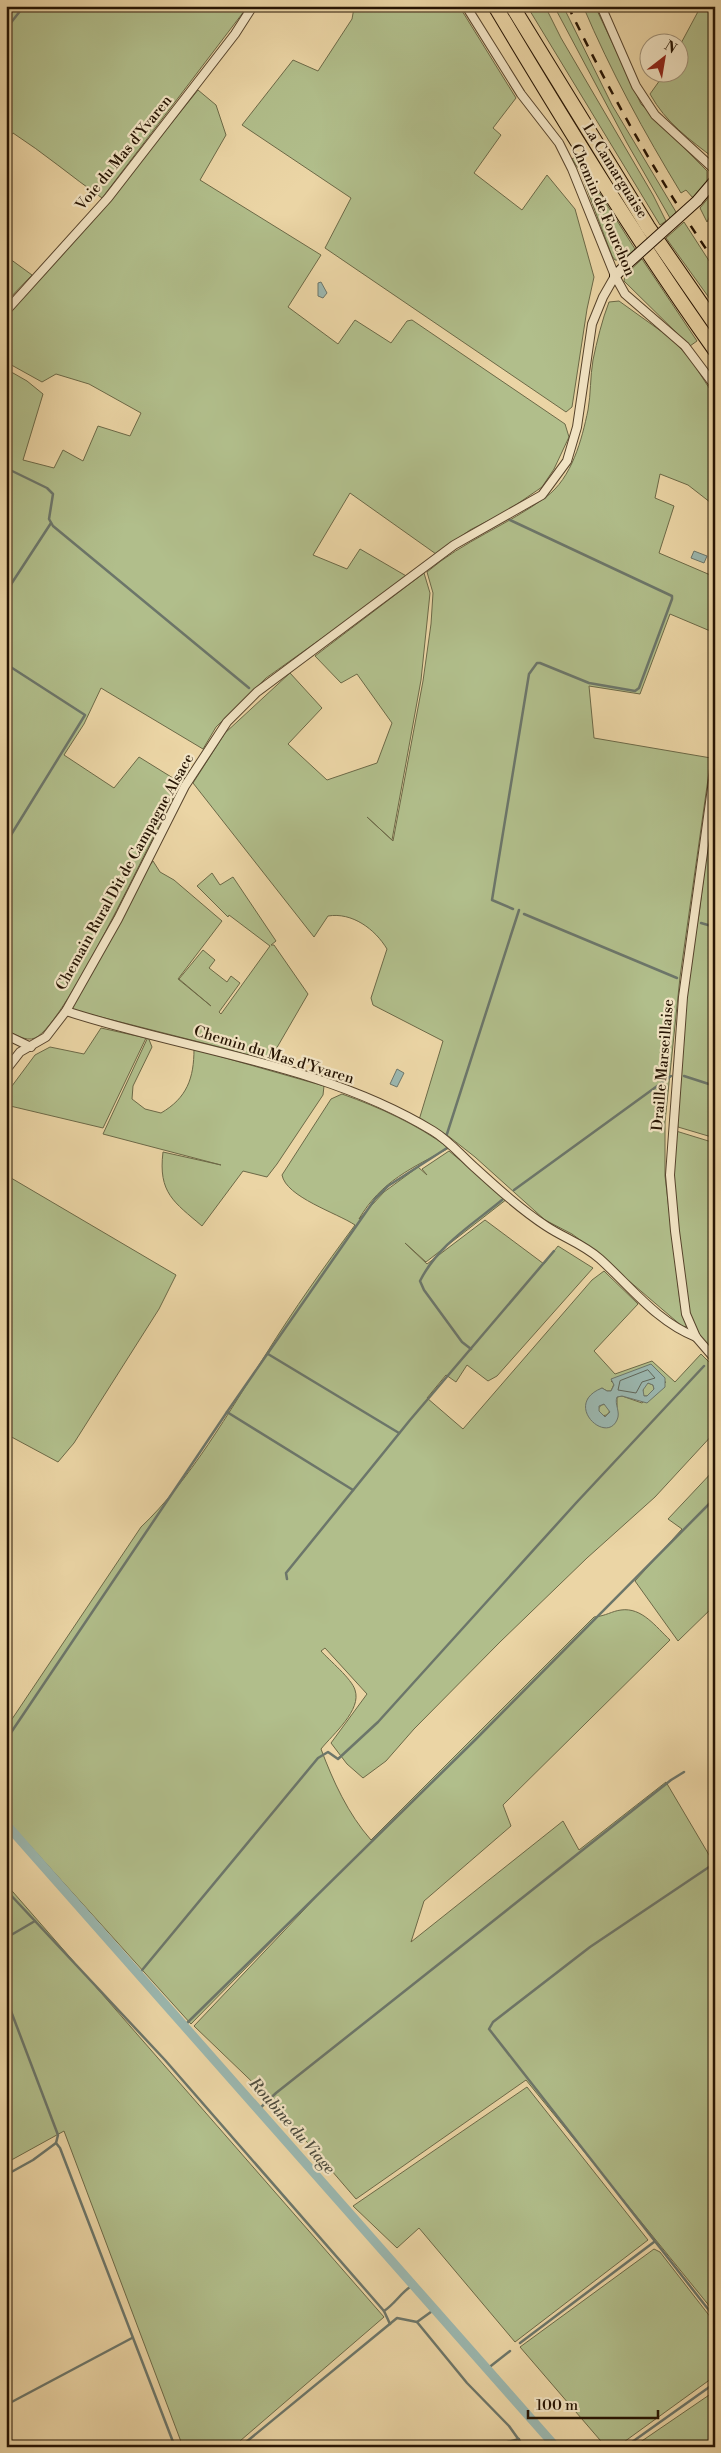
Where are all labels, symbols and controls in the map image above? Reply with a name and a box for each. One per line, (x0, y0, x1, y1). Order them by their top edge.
north arrow (638, 32, 688, 82)
text: N (661, 37, 680, 58)
street label: Voie du Mas d'Yvaren (71, 91, 176, 215)
street label: La Camarguaise (578, 120, 652, 222)
street label: Chemin de Fourchon (567, 141, 640, 279)
street label: Chemain Rural Dit de Campagne Alsace (52, 750, 198, 994)
street label: Draille Marseillaise (648, 998, 678, 1132)
street label: Chemin du Mas d'Yvaren (192, 1022, 356, 1088)
water label: Roubine du Viage (244, 2073, 340, 2179)
scale bar (528, 2388, 658, 2420)
text: 100 m (536, 2396, 578, 2415)

